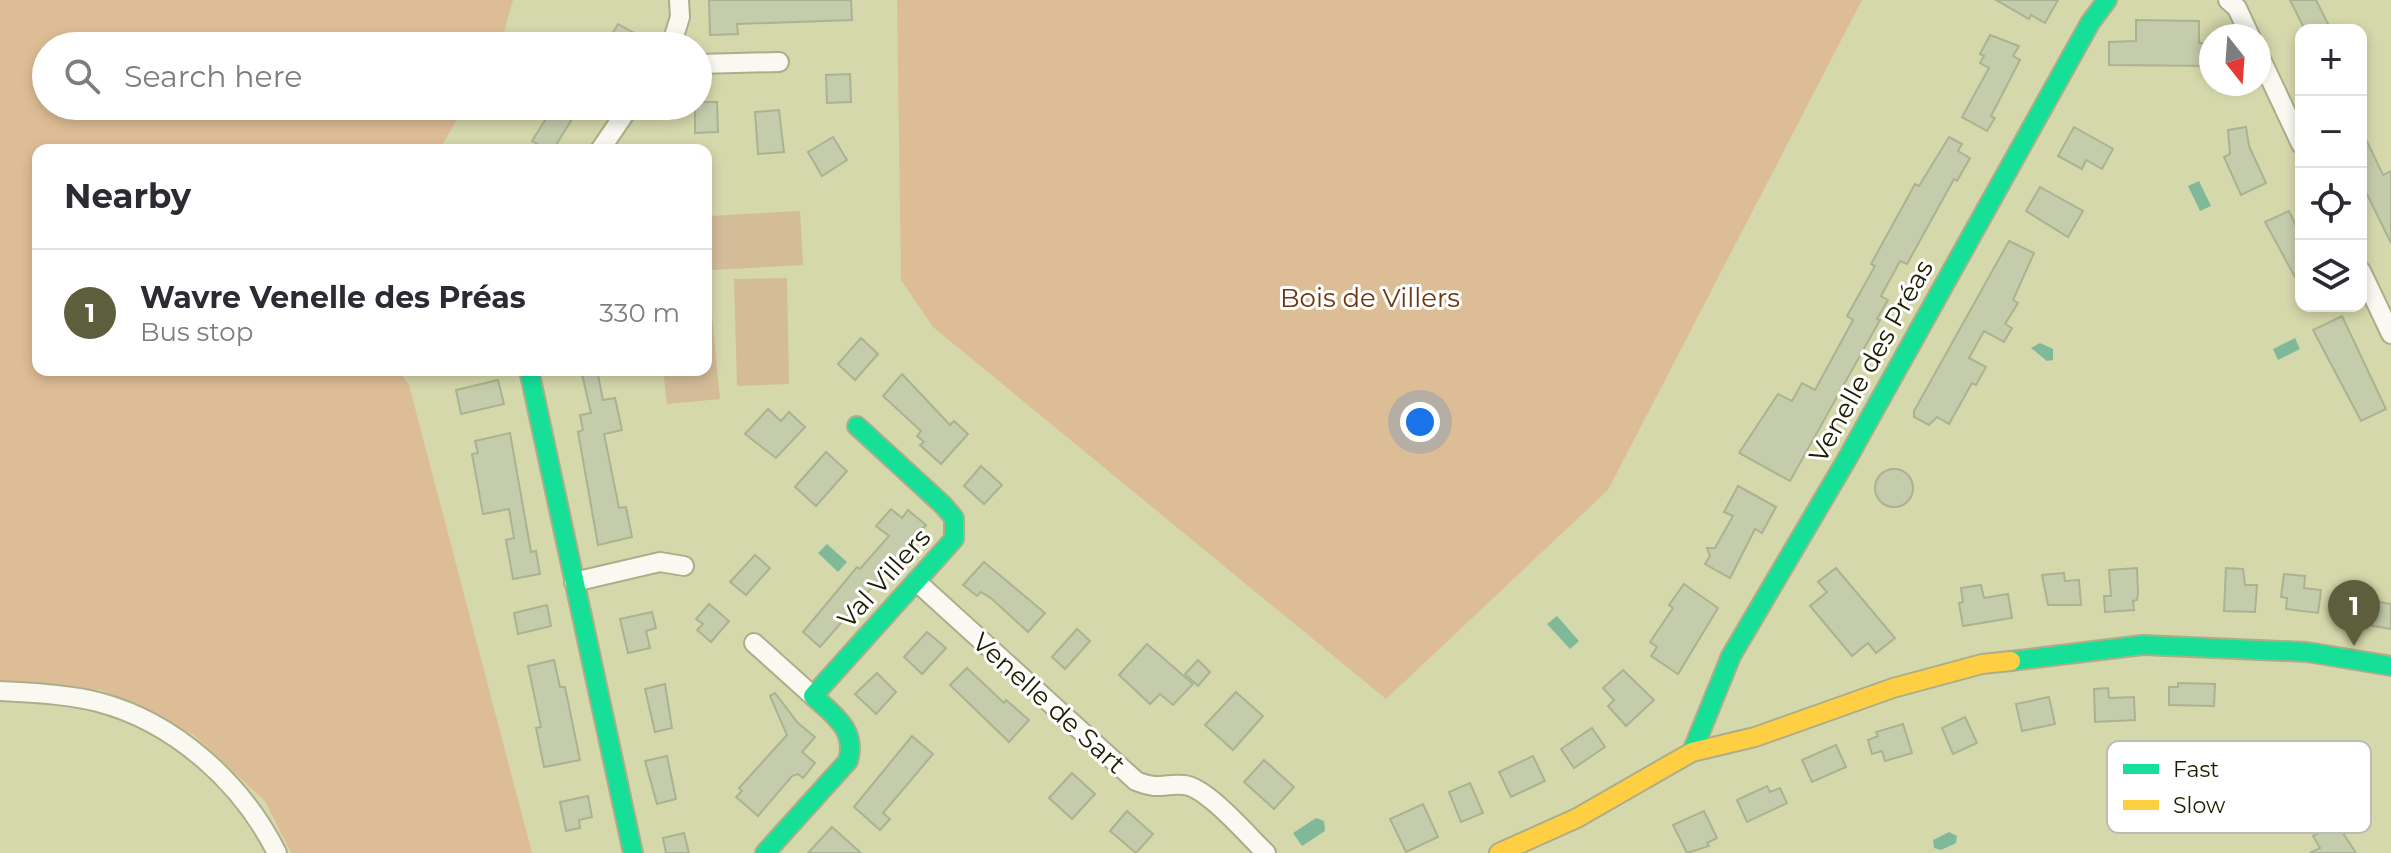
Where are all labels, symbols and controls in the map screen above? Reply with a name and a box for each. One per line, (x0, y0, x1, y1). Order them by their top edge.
north arrow (2199, 24, 2271, 96)
map controls (2295, 24, 2367, 312)
button: + (2295, 24, 2367, 96)
search box (32, 32, 712, 120)
icon: search (60, 54, 104, 98)
text: Search here (124, 58, 302, 95)
button: − (2295, 96, 2367, 168)
button: locate (2295, 168, 2367, 240)
text: Nearby (64, 175, 191, 217)
button: layers (2295, 240, 2367, 312)
street label: Venelle des Préas (1802, 254, 1940, 468)
text: Wavre Venelle des Préas (140, 279, 526, 316)
park label: Bois de Villers (1280, 282, 1460, 314)
text: 1 (85, 297, 95, 329)
text: 330 m (599, 297, 680, 329)
text: Bus stop (140, 316, 253, 348)
your location (1400, 402, 1440, 442)
street label: Val Villers (831, 521, 937, 635)
pin: 1 (2328, 580, 2380, 646)
street label: Venelle de Sart (966, 626, 1132, 780)
legend (2107, 741, 2371, 833)
text: Fast (2173, 756, 2219, 783)
text: Slow (2173, 792, 2226, 819)

